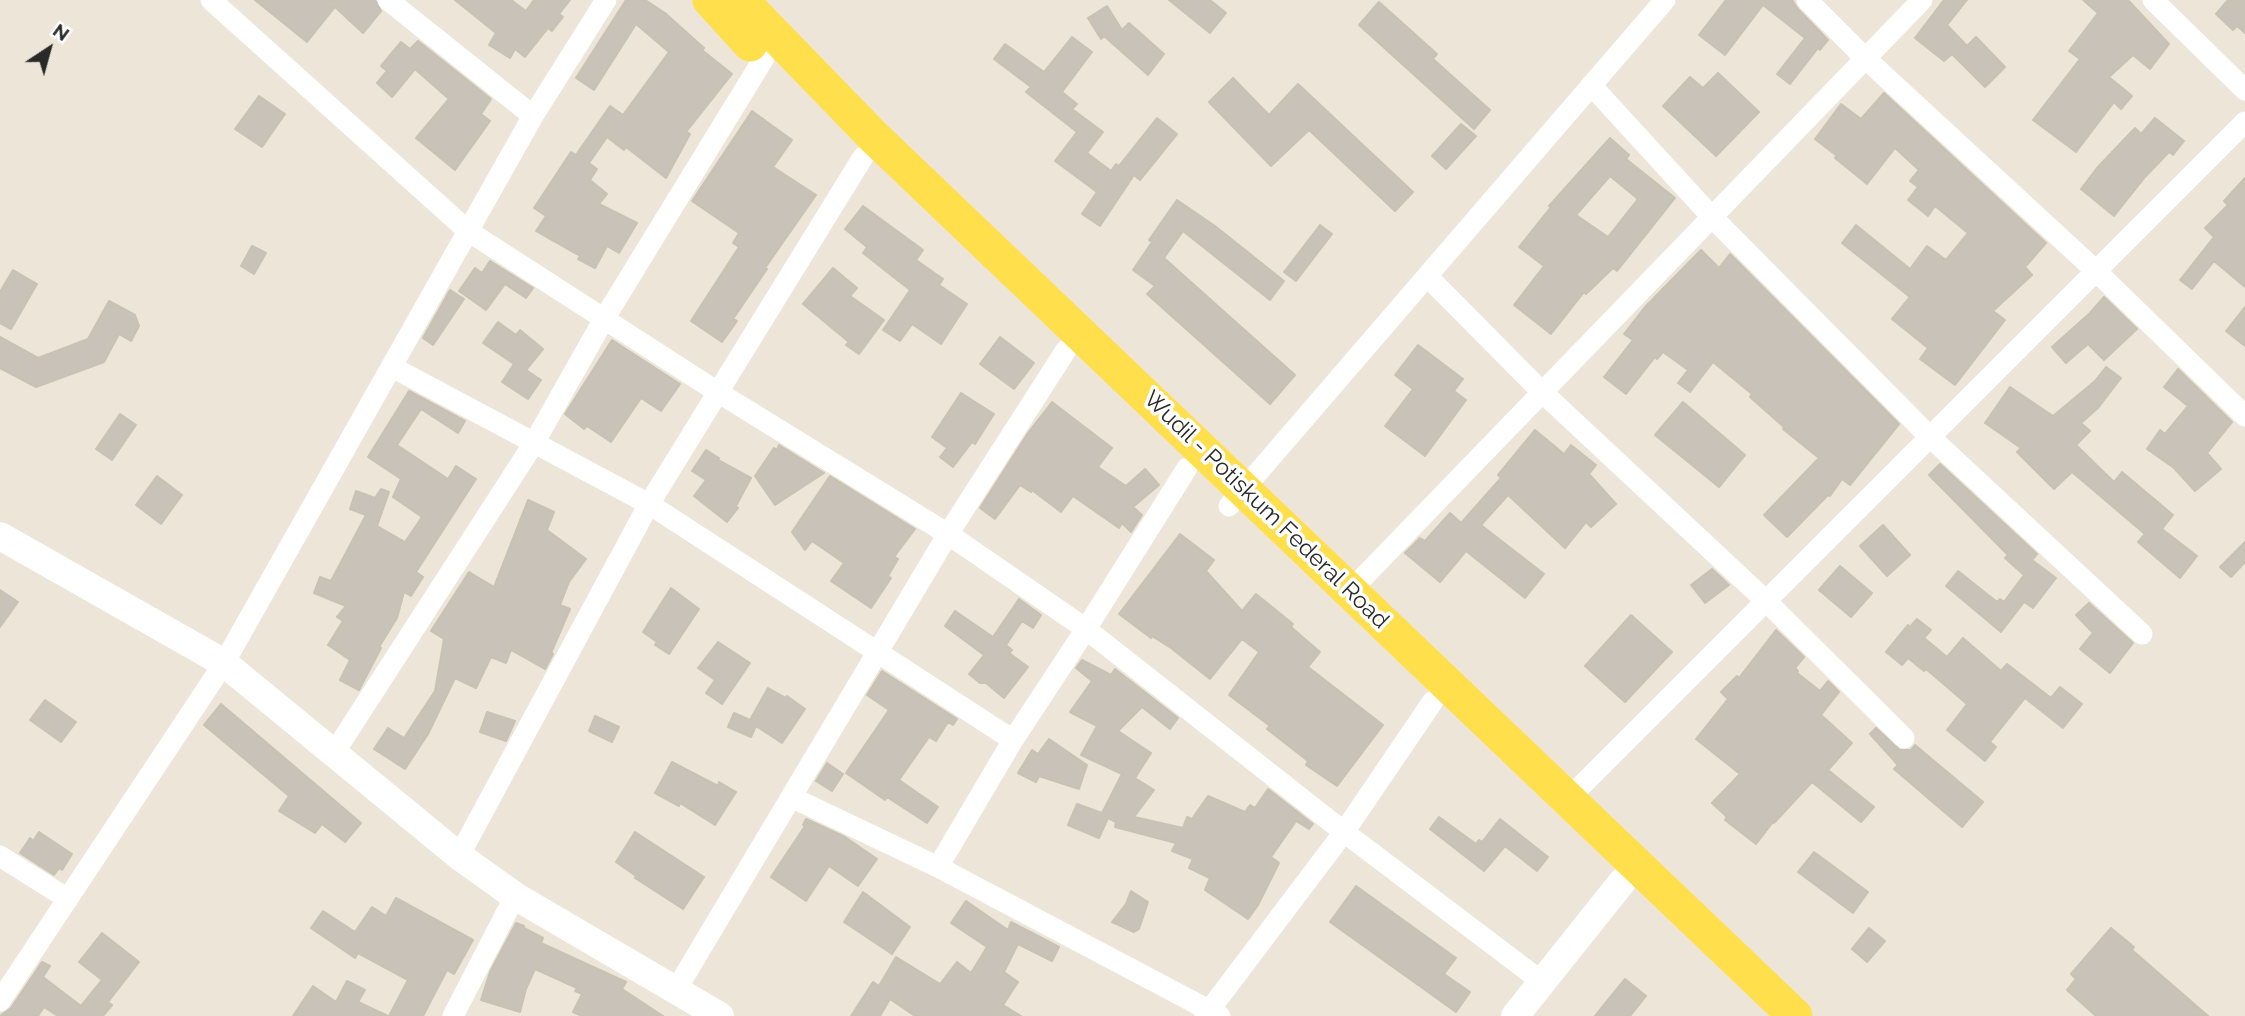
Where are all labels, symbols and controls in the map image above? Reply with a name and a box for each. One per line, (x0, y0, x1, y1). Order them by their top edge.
north arrow (14, 14, 84, 84)
text: N (49, 19, 74, 45)
street label: Wudil - Potiskum Federal Road (1138, 385, 1394, 635)

